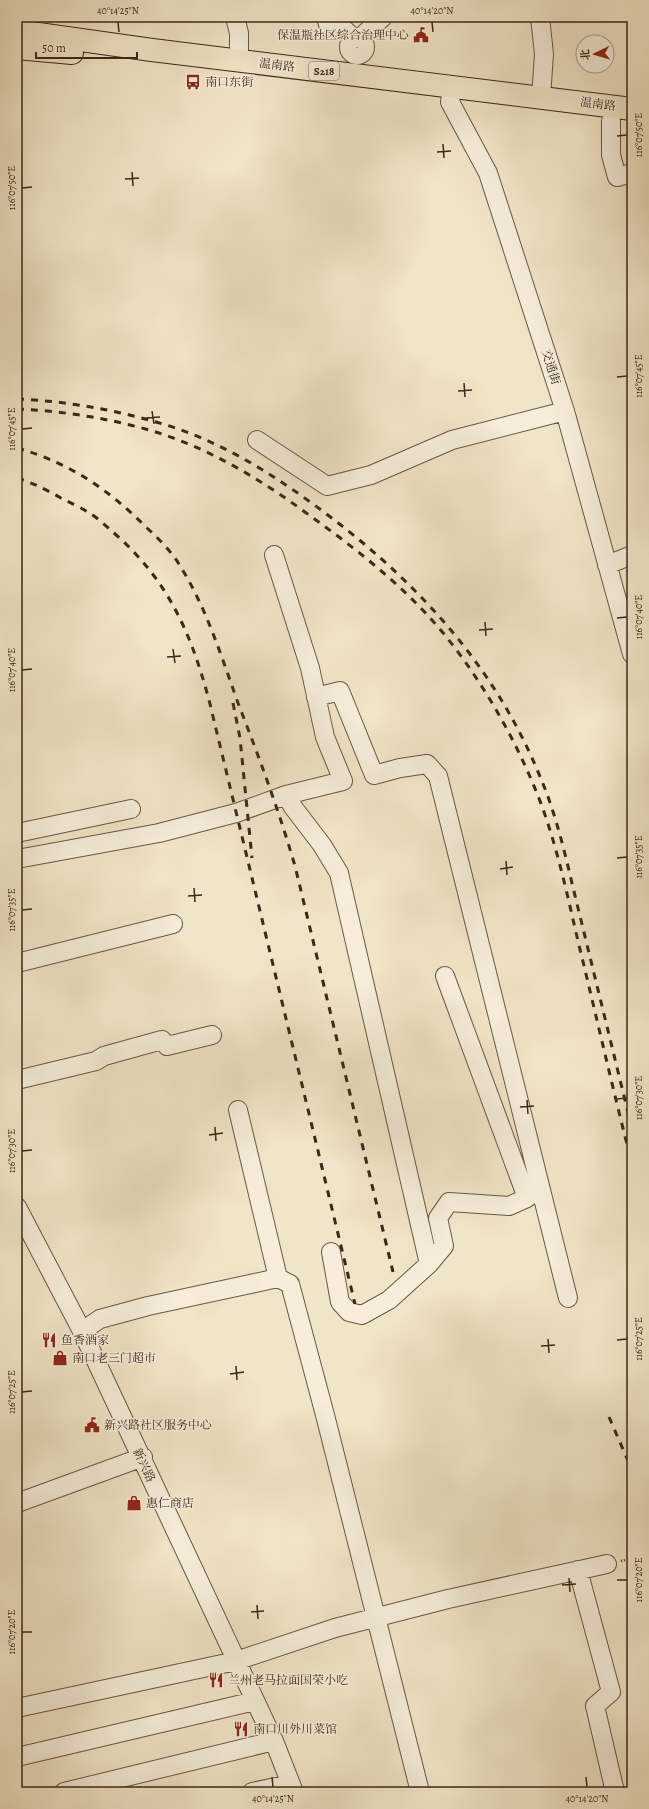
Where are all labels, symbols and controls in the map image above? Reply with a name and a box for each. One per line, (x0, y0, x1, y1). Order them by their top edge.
text: 40°14'25"N (97, 4, 139, 17)
text: 40°14'20"N (411, 4, 453, 17)
public building icon: 保温瓶社区综合治理中心 (412, 26, 430, 44)
place label: 保温瓶社区综合治理中心 (277, 27, 409, 43)
scale bar (36, 34, 137, 60)
north arrow (575, 34, 615, 74)
text: 50 m (42, 40, 66, 56)
text: 北 (578, 49, 593, 61)
street label: 温南路 (258, 55, 296, 75)
road number: S218 (309, 62, 339, 80)
bus stop icon: 南口东街 (184, 73, 202, 91)
place label: 南口东街 (205, 74, 254, 90)
street label: 温南路 (579, 94, 617, 114)
text: 116°07'50"E (632, 113, 645, 157)
text: 116°07'50"E (5, 166, 18, 210)
street label: 交通街 (538, 347, 564, 388)
text: 116°07'45"E (632, 354, 645, 398)
text: 116°07'45"E (5, 407, 18, 451)
text: 116°07'40"E (632, 595, 645, 639)
text: 116°07'40"E (5, 648, 18, 692)
text: 116°07'35"E (632, 835, 645, 879)
text: 116°07'35"E (5, 888, 18, 932)
text: 116°07'30"E (632, 1076, 645, 1120)
text: 116°07'30"E (5, 1129, 18, 1173)
text: 116°07'25"E (632, 1317, 645, 1361)
restaurant icon: 鱼香酒家 (40, 1331, 58, 1349)
place label: 鱼香酒家 (61, 1332, 109, 1348)
shop icon: 南口老三门超市 (51, 1349, 69, 1367)
place label: 南口老三门超市 (72, 1350, 156, 1366)
text: 116°07'25"E (5, 1370, 18, 1414)
public building icon: 新兴路社区服务中心 (83, 1416, 101, 1434)
place label: 新兴路社区服务中心 (104, 1417, 212, 1433)
street label: 新兴路 (129, 1445, 159, 1485)
shop icon: 惠仁商店 (125, 1494, 143, 1512)
place label: 惠仁商店 (146, 1495, 194, 1511)
text: 116°07'20"E (632, 1558, 645, 1602)
text: 116°07'20"E (5, 1610, 18, 1654)
restaurant icon: 兰州老马拉面国荣小吃 (207, 1671, 225, 1689)
place label: 兰州老马拉面国荣小吃 (228, 1672, 348, 1688)
restaurant icon: 南口川外川菜馆 (232, 1720, 250, 1738)
place label: 南口川外川菜馆 (253, 1721, 337, 1737)
text: 40°14'25"N (252, 1792, 294, 1805)
text: 40°14'20"N (566, 1792, 608, 1805)

